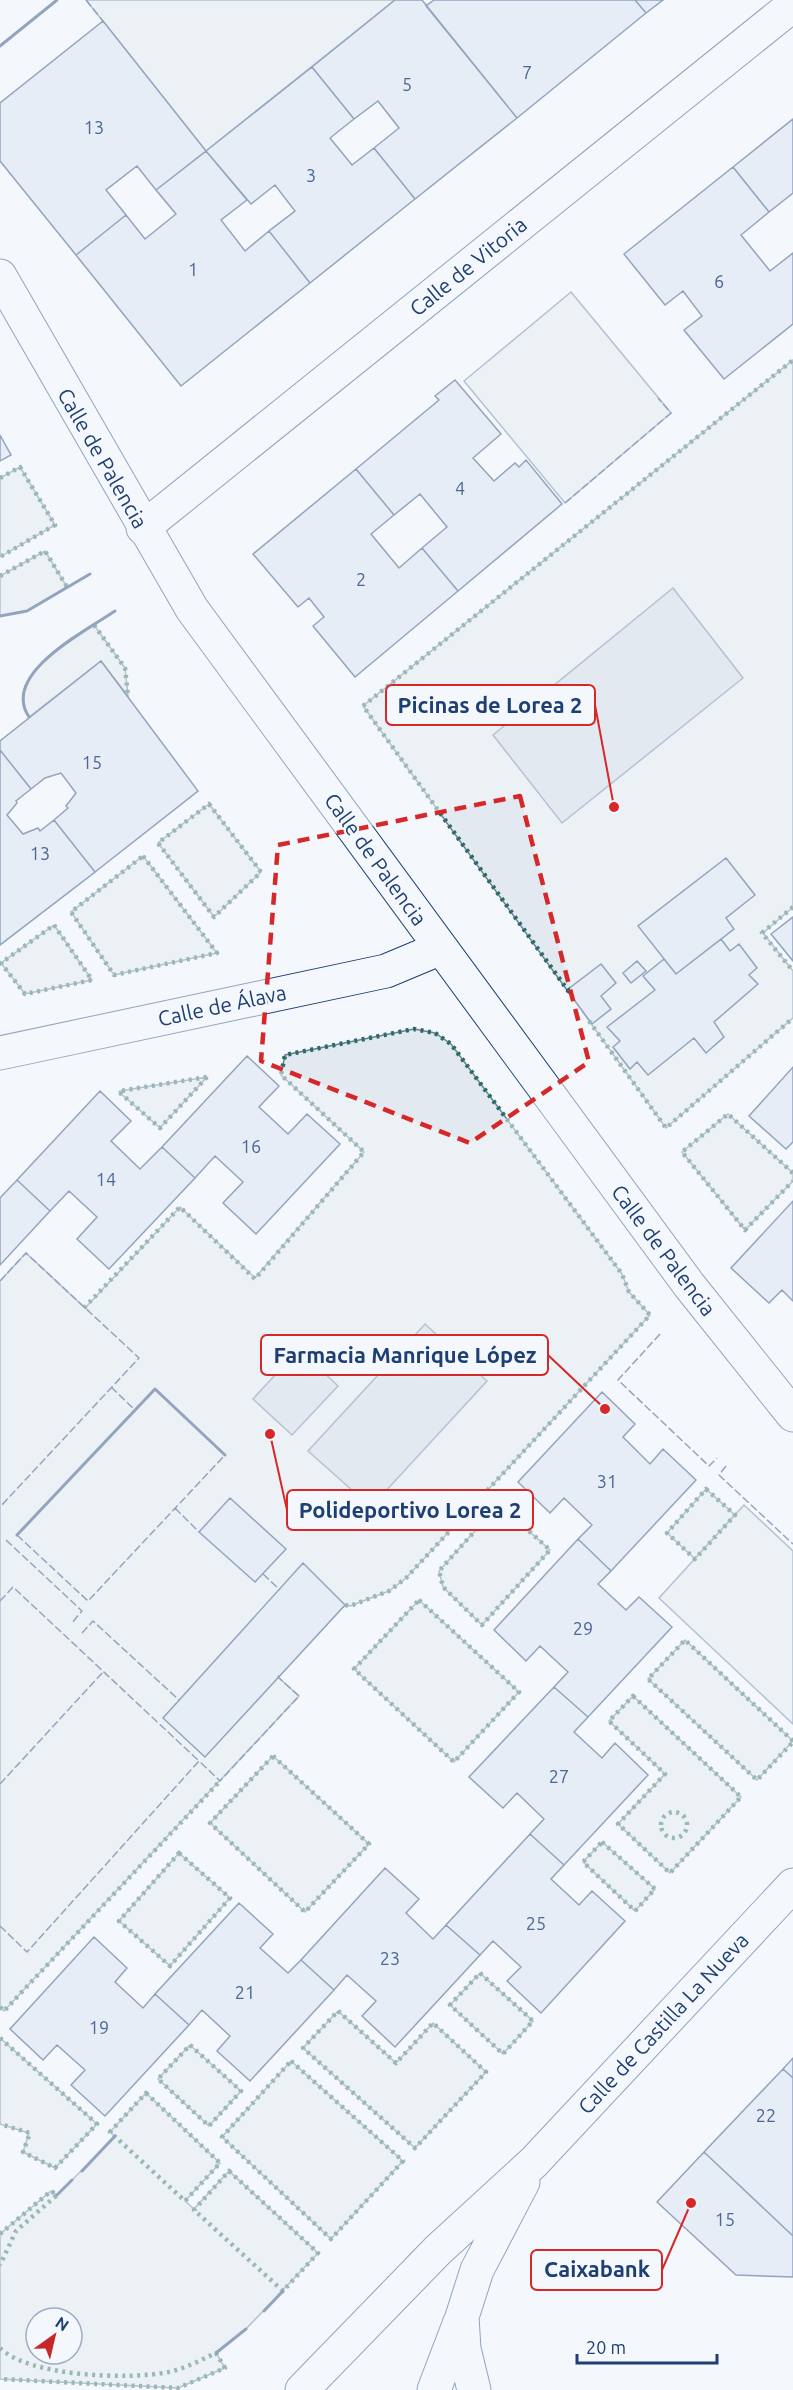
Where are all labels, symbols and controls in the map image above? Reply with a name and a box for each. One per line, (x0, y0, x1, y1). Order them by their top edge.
house number: 7 (522, 62, 532, 82)
house number: 5 (402, 74, 412, 94)
house number: 13 (84, 117, 104, 137)
house number: 3 (306, 165, 316, 185)
street label: Calle de Vitoria (405, 212, 531, 320)
house number: 1 (188, 259, 198, 279)
house number: 6 (714, 271, 724, 291)
street label: Calle de Palencia (53, 384, 153, 532)
house number: 4 (455, 478, 465, 498)
house number: 2 (356, 569, 366, 589)
callout: Picinas de Lorea 2 (386, 685, 595, 725)
text: Picinas de Lorea 2 (398, 692, 582, 717)
house number: 15 (82, 752, 102, 772)
street label: Calle de Palencia (320, 788, 432, 930)
house number: 13 (30, 843, 50, 863)
street label: Calle de Álava (156, 980, 288, 1030)
house number: 16 (241, 1136, 261, 1156)
house number: 14 (96, 1169, 116, 1189)
street label: Calle de Palencia (607, 1180, 721, 1320)
callout: Farmacia Manrique López (261, 1335, 548, 1375)
text: Farmacia Manrique López (273, 1342, 537, 1367)
house number: 31 (597, 1471, 617, 1491)
callout: Polideportivo Lorea 2 (287, 1490, 533, 1530)
text: Polideportivo Lorea 2 (299, 1497, 521, 1522)
house number: 29 (573, 1618, 593, 1638)
house number: 27 (549, 1766, 569, 1786)
house number: 25 (526, 1913, 546, 1933)
street label: Calle de Castilla La Nueva (573, 1928, 753, 2118)
house number: 23 (380, 1948, 400, 1968)
house number: 21 (235, 1982, 255, 2002)
house number: 19 (89, 2017, 109, 2037)
house number: 22 (756, 2105, 776, 2125)
house number: 15 (715, 2209, 735, 2229)
callout: Caixabank (531, 2250, 662, 2290)
text: Caixabank (544, 2256, 651, 2281)
north arrow (24, 2306, 84, 2366)
text: N (52, 2313, 72, 2334)
scale bar (577, 2327, 716, 2365)
text: 20 m (586, 2337, 626, 2357)

